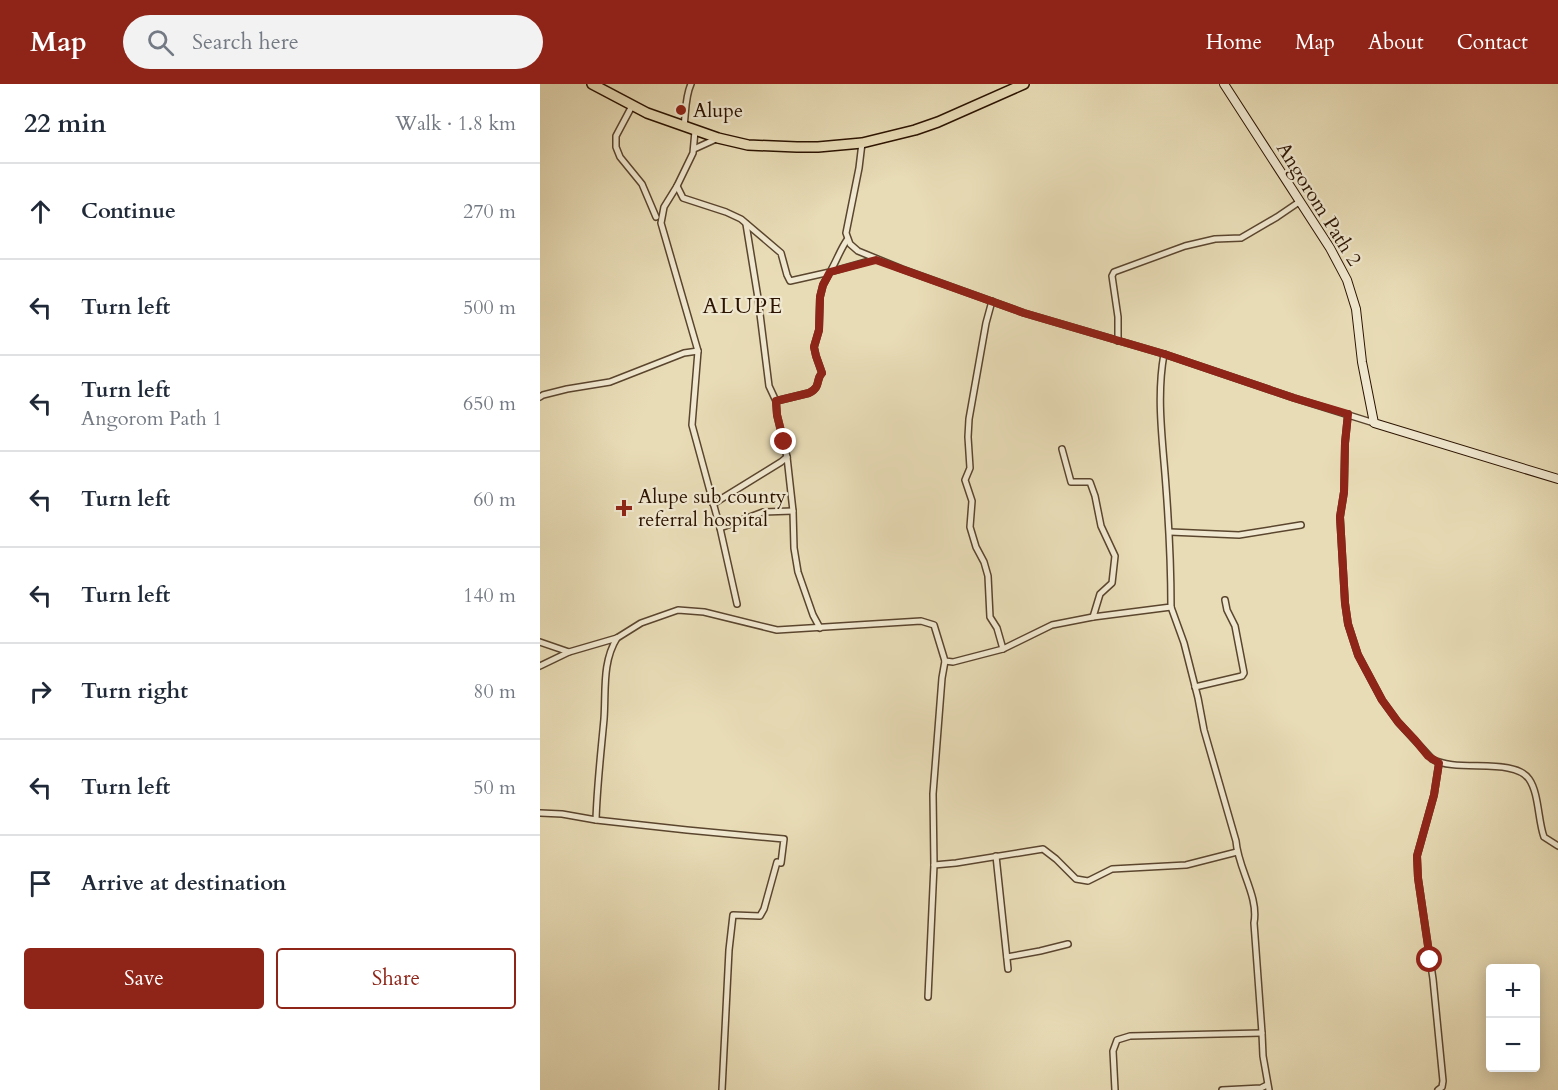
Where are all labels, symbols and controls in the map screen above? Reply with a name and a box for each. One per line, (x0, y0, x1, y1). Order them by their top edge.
search box (123, 15, 543, 69)
text: Map (30, 23, 87, 61)
icon: search (144, 26, 177, 59)
text: Search here (192, 27, 299, 57)
text: Home (1206, 28, 1262, 57)
text: Map (1295, 28, 1335, 57)
text: About (1368, 28, 1424, 57)
text: Contact (1457, 28, 1528, 57)
place label: Alupe (693, 97, 743, 124)
marker: Alupe (674, 103, 688, 117)
text: 22 min (24, 106, 107, 141)
text: Walk · 1.8 km (395, 110, 516, 137)
street label: Angorom Path 2 (1270, 137, 1368, 271)
icon: ahead (24, 195, 57, 228)
text: Continue (81, 196, 176, 226)
text: 270 m (463, 198, 516, 225)
icon: left (24, 291, 57, 324)
district label: ALUPE (702, 291, 784, 321)
text: Turn left (81, 292, 170, 322)
text: 500 m (463, 294, 516, 321)
text: Turn left (81, 375, 170, 405)
icon: left (24, 387, 57, 420)
text: 650 m (463, 390, 516, 417)
text: Angorom Path 1 (81, 405, 222, 432)
route end (770, 428, 796, 454)
icon: left (24, 483, 57, 516)
place label: Alupe sub county referral hospital (638, 483, 787, 533)
text: Turn left (81, 484, 170, 514)
text: 60 m (473, 486, 516, 513)
marker: Alupe sub county referral hospital (615, 499, 633, 517)
icon: left (24, 579, 57, 612)
text: Turn left (81, 580, 170, 610)
text: 140 m (463, 582, 516, 609)
icon: right (24, 675, 57, 708)
text: Turn right (81, 676, 188, 706)
text: 80 m (473, 678, 516, 705)
icon: left (24, 771, 57, 804)
text: Turn left (81, 772, 170, 802)
text: 50 m (473, 774, 516, 801)
icon: arrive (24, 867, 57, 900)
text: Arrive at destination (81, 868, 286, 898)
route start (1416, 946, 1442, 972)
button: Save (24, 948, 264, 1009)
button: Share (276, 948, 516, 1009)
map controls (1486, 964, 1540, 1072)
button: + (1486, 964, 1540, 1018)
button: − (1486, 1018, 1540, 1072)

